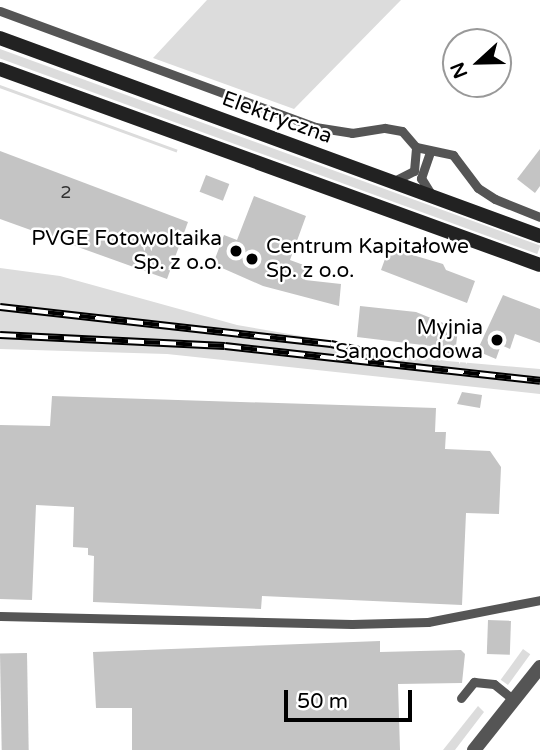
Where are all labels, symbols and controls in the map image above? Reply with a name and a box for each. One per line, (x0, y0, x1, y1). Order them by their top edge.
north arrow (442, 28, 512, 98)
text: N (446, 59, 472, 81)
street label: Elektryczna (218, 86, 336, 150)
house number: 2 (60, 181, 72, 203)
place label: PVGE Fotowoltaika Sp. z o.o. (31, 226, 222, 276)
place label: Centrum Kapitałowe Sp. z o.o. (266, 234, 469, 284)
marker: PVGE Fotowoltaika Sp. z o.o. (228, 243, 244, 259)
marker: Centrum Kapitałowe Sp. z o.o. (244, 251, 260, 267)
place label: Myjnia Samochodowa (335, 315, 483, 365)
marker: Myjnia Samochodowa (489, 332, 505, 348)
scale bar (288, 676, 416, 720)
text: 50 m (297, 689, 348, 714)

